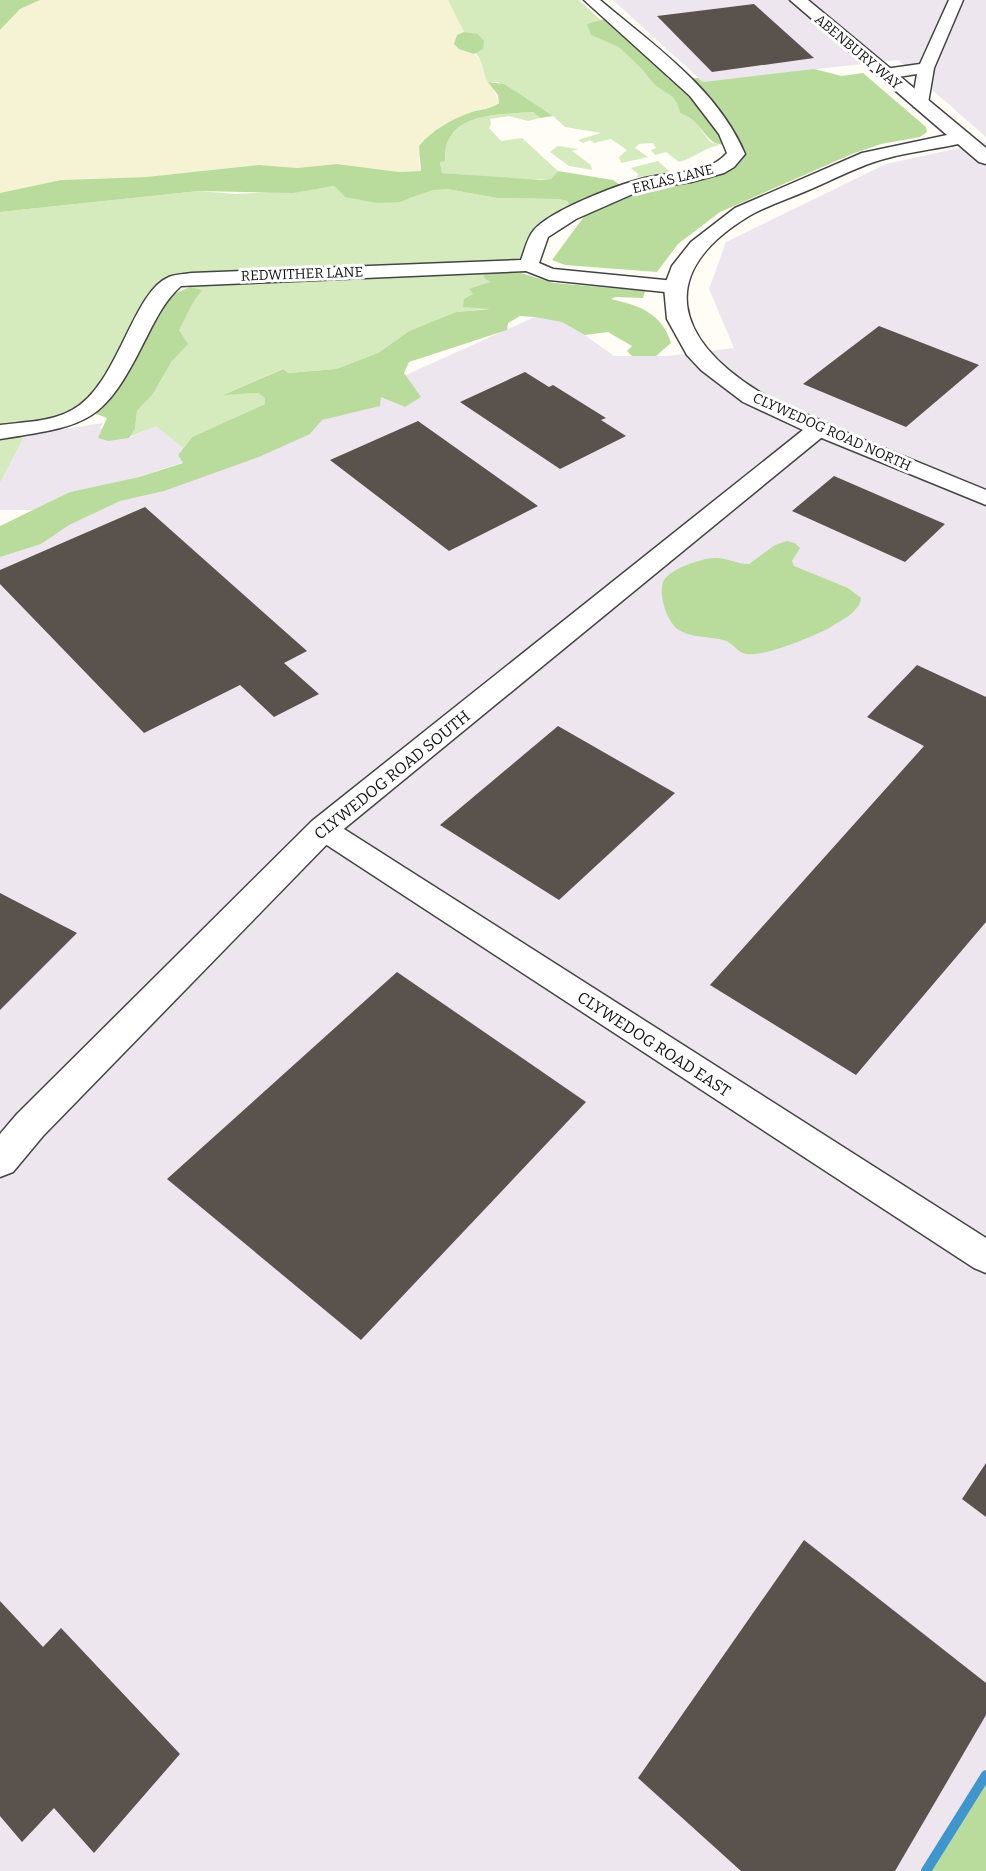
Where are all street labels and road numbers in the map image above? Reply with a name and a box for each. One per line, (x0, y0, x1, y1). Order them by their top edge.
street label: ABENBURY WAY (811, 11, 905, 93)
street label: ERLAS LANE (631, 161, 715, 197)
street label: REDWITHER LANE (241, 263, 363, 285)
street label: CLYWEDOG ROAD NORTH (750, 389, 914, 475)
street label: CLYWEDOG ROAD SOUTH (310, 706, 474, 844)
street label: CLYWEDOG ROAD EAST (574, 987, 734, 1101)

